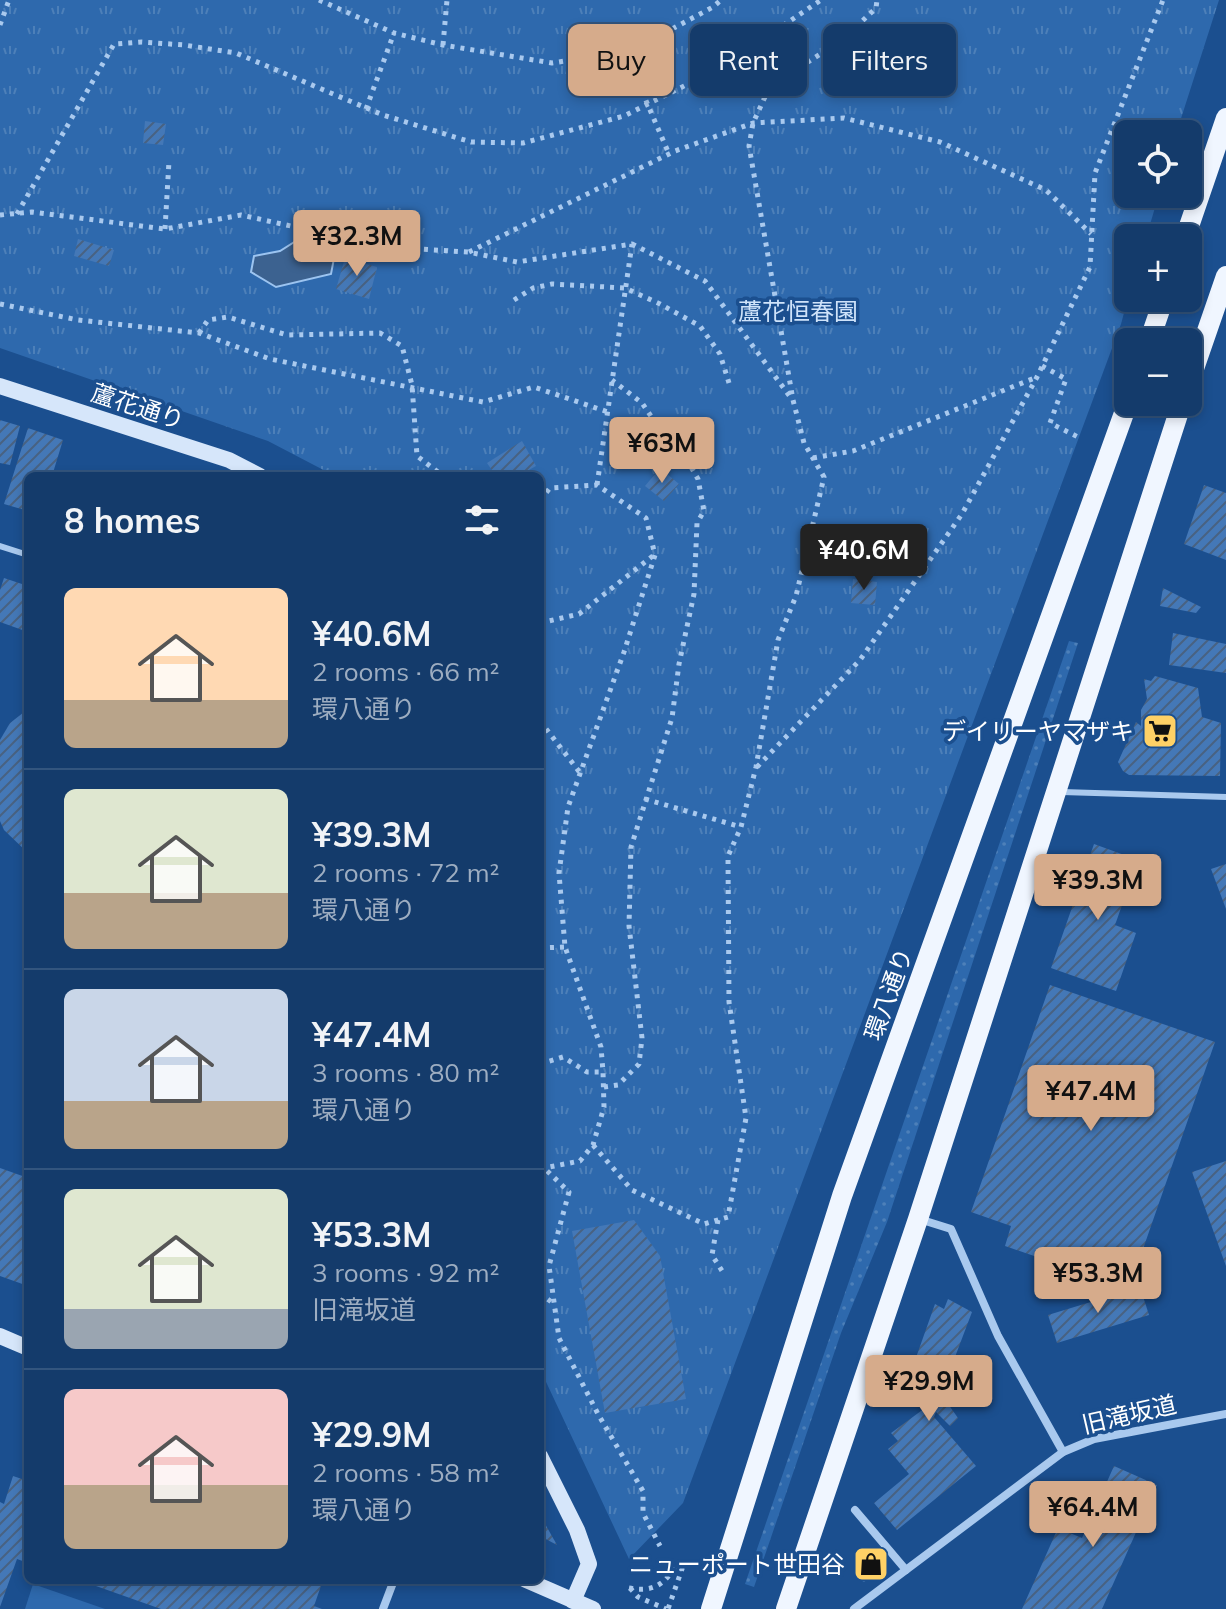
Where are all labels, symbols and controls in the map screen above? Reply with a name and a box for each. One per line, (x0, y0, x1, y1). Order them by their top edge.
chip: Buy (568, 24, 674, 96)
chip: Rent (690, 24, 807, 96)
chip: Filters (823, 24, 956, 96)
map controls (1114, 120, 1202, 416)
button: locate (1114, 120, 1202, 208)
pin: ¥32.3M (292, 210, 422, 278)
text: ¥32.3M (311, 219, 403, 252)
button: + (1114, 224, 1202, 312)
park label: 蘆花恒春園 (738, 296, 858, 326)
button: − (1114, 328, 1202, 416)
street label: 蘆花通り (88, 377, 188, 435)
pin: ¥63M (615, 417, 709, 485)
text: ¥63M (627, 426, 697, 459)
icon: filters (460, 498, 504, 542)
text: 8 homes (64, 499, 201, 542)
pin: ¥40.6M (799, 524, 929, 592)
text: ¥40.6M (818, 533, 910, 566)
text: ¥40.6M (312, 612, 432, 655)
icon: home (128, 620, 224, 716)
text: 2 rooms · 66 m² (312, 655, 499, 688)
text: 環八通り (312, 692, 416, 725)
supermarket icon: デイリーヤマザキ (1141, 712, 1179, 750)
place label: デイリーヤマザキ (942, 716, 1134, 746)
text: ¥39.3M (312, 813, 432, 856)
icon: home (128, 821, 224, 917)
pin: ¥39.3M (1033, 854, 1163, 922)
text: 2 rooms · 72 m² (312, 856, 499, 889)
text: ¥39.3M (1052, 863, 1144, 896)
text: 環八通り (312, 893, 416, 926)
street label: 環八通り (857, 944, 919, 1044)
text: ¥47.4M (312, 1013, 432, 1056)
icon: home (128, 1021, 224, 1117)
text: 3 rooms · 80 m² (312, 1056, 499, 1089)
pin: ¥47.4M (1026, 1065, 1156, 1133)
text: ¥47.4M (1045, 1074, 1137, 1107)
text: 環八通り (312, 1093, 416, 1126)
text: ¥53.3M (312, 1213, 432, 1256)
icon: home (128, 1221, 224, 1317)
pin: ¥53.3M (1033, 1247, 1163, 1315)
text: 3 rooms · 92 m² (312, 1256, 499, 1289)
text: ¥53.3M (1052, 1256, 1144, 1289)
text: 旧滝坂道 (312, 1293, 416, 1326)
pin: ¥29.9M (864, 1355, 994, 1423)
text: ¥29.9M (883, 1364, 975, 1397)
street label: 旧滝坂道 (1079, 1389, 1179, 1439)
text: ¥29.9M (312, 1413, 432, 1456)
icon: home (128, 1421, 224, 1517)
text: 2 rooms · 58 m² (312, 1456, 499, 1489)
pin: ¥64.4M (1028, 1481, 1158, 1549)
text: ¥64.4M (1047, 1490, 1139, 1523)
text: 環八通り (312, 1493, 416, 1526)
shop icon: ニューポート世田谷 (852, 1545, 890, 1583)
place label: ニューポート世田谷 (629, 1549, 845, 1579)

